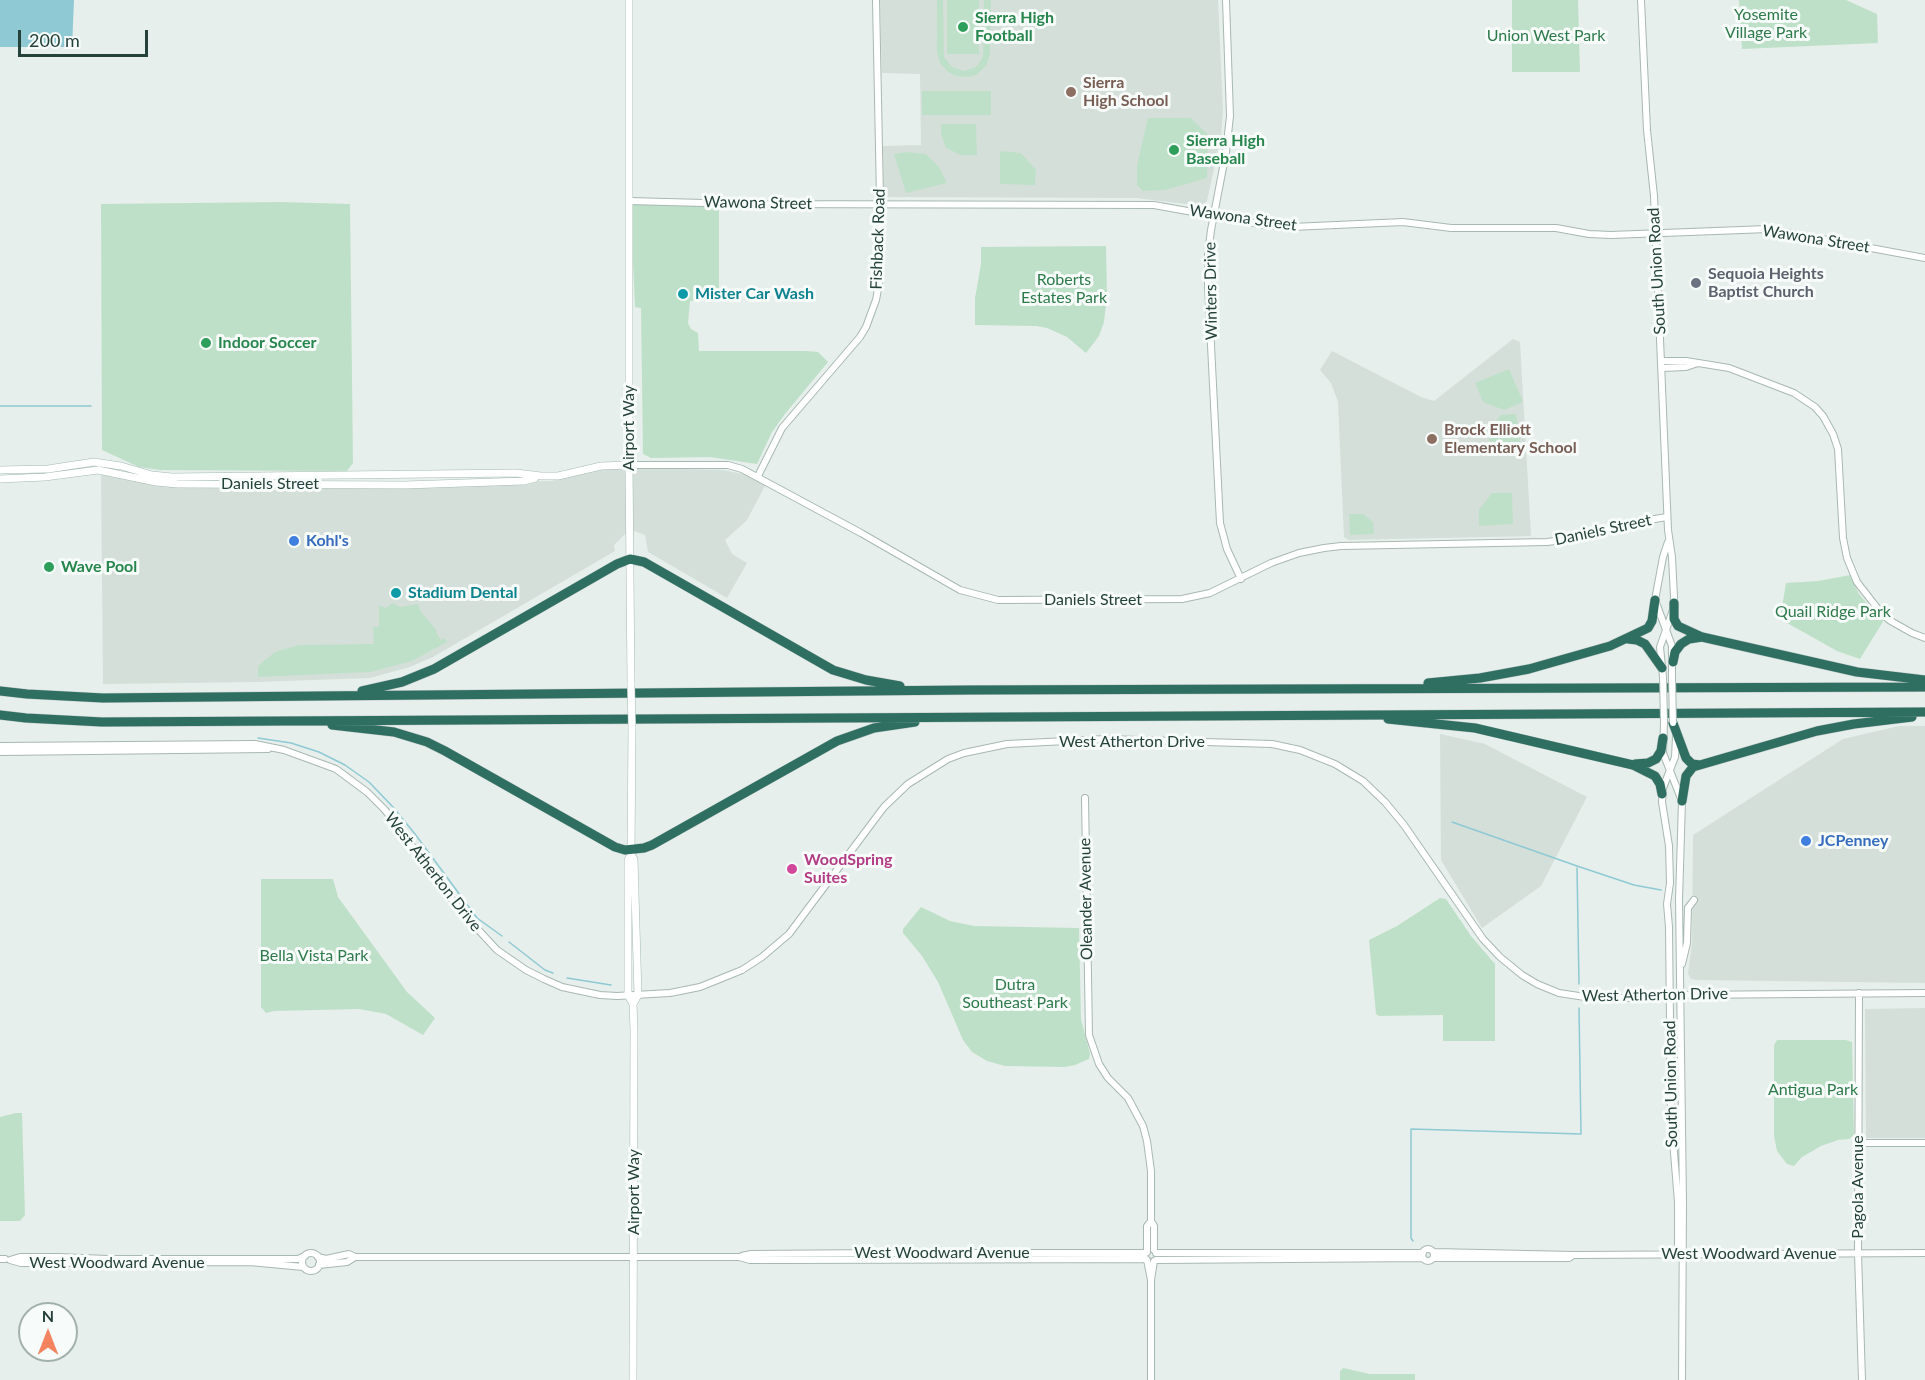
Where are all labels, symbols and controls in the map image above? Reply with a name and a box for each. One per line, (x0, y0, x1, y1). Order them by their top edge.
park label: Yosemite Village Park (1725, 5, 1807, 43)
place label: Sierra High Football (975, 8, 1054, 46)
scale bar (21, 18, 152, 56)
marker: Sierra High Football (956, 20, 970, 34)
park label: Union West Park (1487, 26, 1605, 46)
text: 200 m (29, 29, 80, 51)
place label: Sierra High School (1083, 73, 1168, 111)
marker: Sierra High School (1064, 85, 1078, 99)
place label: Sierra High Baseball (1186, 131, 1265, 169)
marker: Sierra High Baseball (1167, 143, 1181, 157)
street label: Fishback Road (867, 188, 889, 290)
street label: Wawona Street (704, 192, 812, 214)
street label: Wawona Street (1188, 201, 1298, 235)
street label: South Union Road (1644, 207, 1670, 335)
street label: Wawona Street (1761, 221, 1871, 257)
street label: Winters Drive (1201, 242, 1221, 340)
place label: Sequoia Heights Baptist Church (1708, 264, 1824, 302)
park label: Roberts Estates Park (1021, 270, 1107, 308)
marker: Sequoia Heights Baptist Church (1689, 276, 1703, 290)
place label: Mister Car Wash (695, 284, 814, 304)
marker: Mister Car Wash (676, 287, 690, 301)
place label: Indoor Soccer (218, 333, 317, 353)
marker: Indoor Soccer (199, 336, 213, 350)
street label: Airport Way (619, 385, 639, 471)
place label: Brock Elliott Elementary School (1444, 420, 1577, 458)
marker: Brock Elliott Elementary School (1425, 432, 1439, 446)
street label: Daniels Street (221, 474, 319, 494)
street label: Daniels Street (1553, 510, 1653, 550)
place label: Kohl's (306, 531, 349, 551)
marker: Kohl's (287, 534, 301, 548)
place label: Wave Pool (61, 557, 137, 577)
marker: Wave Pool (42, 560, 56, 574)
place label: Stadium Dental (408, 583, 518, 603)
marker: Stadium Dental (389, 586, 403, 600)
street label: Daniels Street (1044, 590, 1142, 610)
park label: Quail Ridge Park (1775, 602, 1891, 622)
street label: West Atherton Drive (1059, 732, 1205, 752)
street label: West Atherton Drive (380, 809, 486, 935)
place label: JCPenney (1818, 831, 1888, 851)
marker: JCPenney (1799, 834, 1813, 848)
street label: Oleander Avenue (1075, 838, 1097, 960)
place label: WoodSpring Suites (804, 850, 892, 888)
marker: WoodSpring Suites (785, 862, 799, 876)
park label: Bella Vista Park (260, 946, 368, 966)
park label: Dutra Southeast Park (962, 975, 1068, 1013)
street label: West Atherton Drive (1582, 984, 1728, 1006)
street label: South Union Road (1660, 1020, 1682, 1148)
park label: Antigua Park (1768, 1080, 1858, 1100)
street label: Pagola Avenue (1848, 1135, 1868, 1239)
street label: Airport Way (624, 1149, 644, 1235)
street label: West Woodward Avenue (854, 1243, 1030, 1263)
street label: West Woodward Avenue (1661, 1244, 1837, 1264)
street label: West Woodward Avenue (29, 1253, 205, 1273)
north arrow (18, 1302, 78, 1362)
text: N (42, 1306, 54, 1325)

